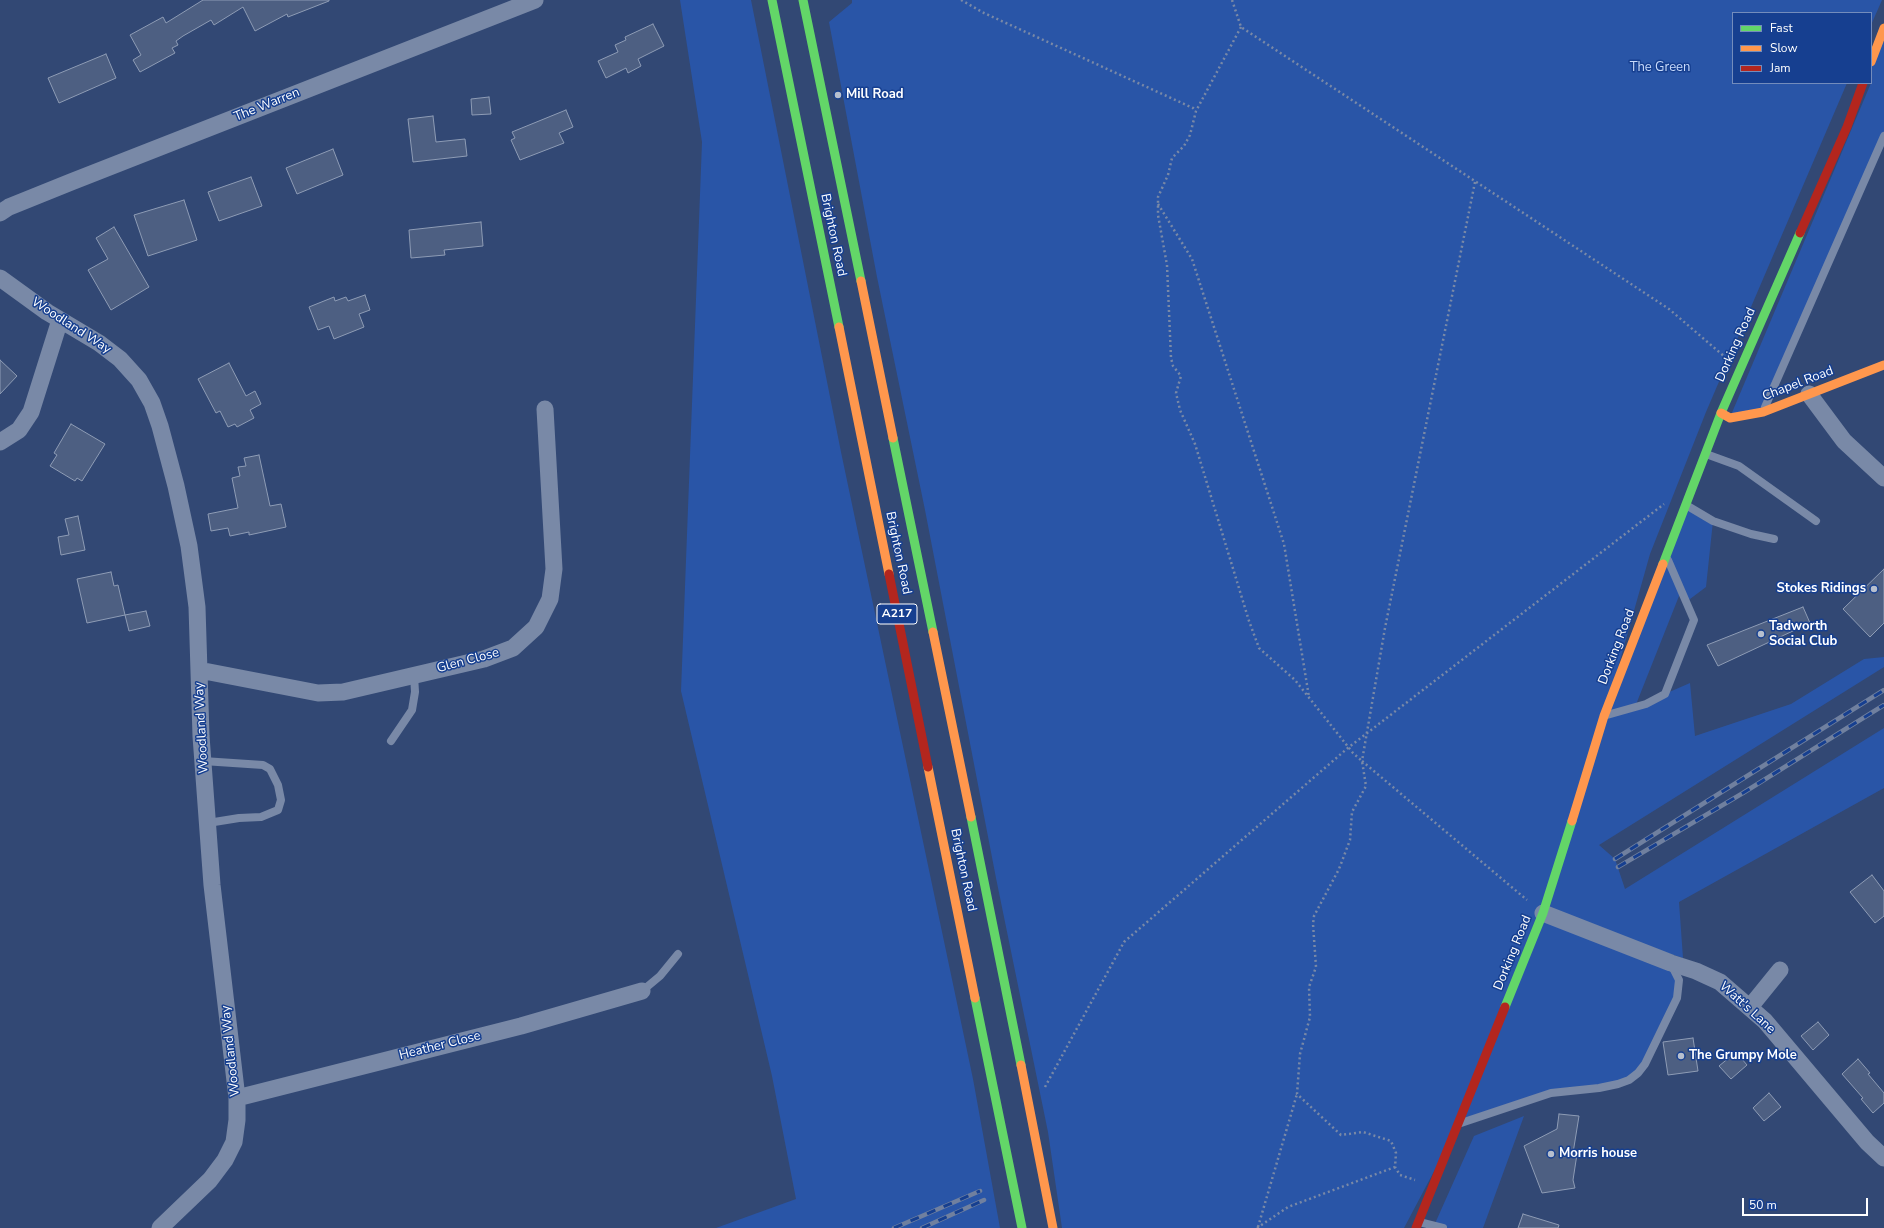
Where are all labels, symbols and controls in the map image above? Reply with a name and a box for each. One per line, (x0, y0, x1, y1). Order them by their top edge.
legend (1732, 12, 1872, 84)
text: Fast (1770, 20, 1793, 36)
text: Slow (1770, 40, 1798, 56)
park label: The Green (1630, 60, 1690, 76)
text: Jam (1770, 60, 1791, 76)
street label: The Warren (232, 85, 302, 125)
place label: Mill Road (846, 87, 904, 103)
marker: Mill Road (833, 90, 843, 100)
street label: Brighton Road (817, 192, 849, 278)
street label: Woodland Way (28, 294, 114, 358)
street label: Dorking Road (1713, 305, 1759, 385)
street label: Chapel Road (1760, 363, 1836, 405)
street label: Brighton Road (882, 510, 914, 596)
place label: Stokes Ridings (1777, 581, 1866, 597)
marker: Stokes Ridings (1869, 584, 1879, 594)
road number: A217 (877, 604, 917, 624)
street label: Dorking Road (1595, 607, 1639, 687)
place label: Tadworth Social Club (1769, 619, 1837, 650)
marker: Tadworth Social Club (1756, 629, 1766, 639)
street label: Glen Close (435, 645, 501, 677)
street label: Woodland Way (192, 682, 212, 774)
street label: Brighton Road (947, 827, 979, 913)
street label: Dorking Road (1491, 913, 1535, 993)
street label: Watt's Lane (1716, 979, 1778, 1037)
street label: Woodland Way (218, 1005, 244, 1097)
street label: Heather Close (398, 1028, 482, 1064)
place label: The Grumpy Mole (1689, 1048, 1797, 1064)
marker: The Grumpy Mole (1676, 1051, 1686, 1061)
place label: Morris house (1559, 1146, 1637, 1162)
marker: Morris house (1546, 1149, 1556, 1159)
scale bar (1744, 1190, 1870, 1216)
text: 50 m (1749, 1197, 1777, 1213)

